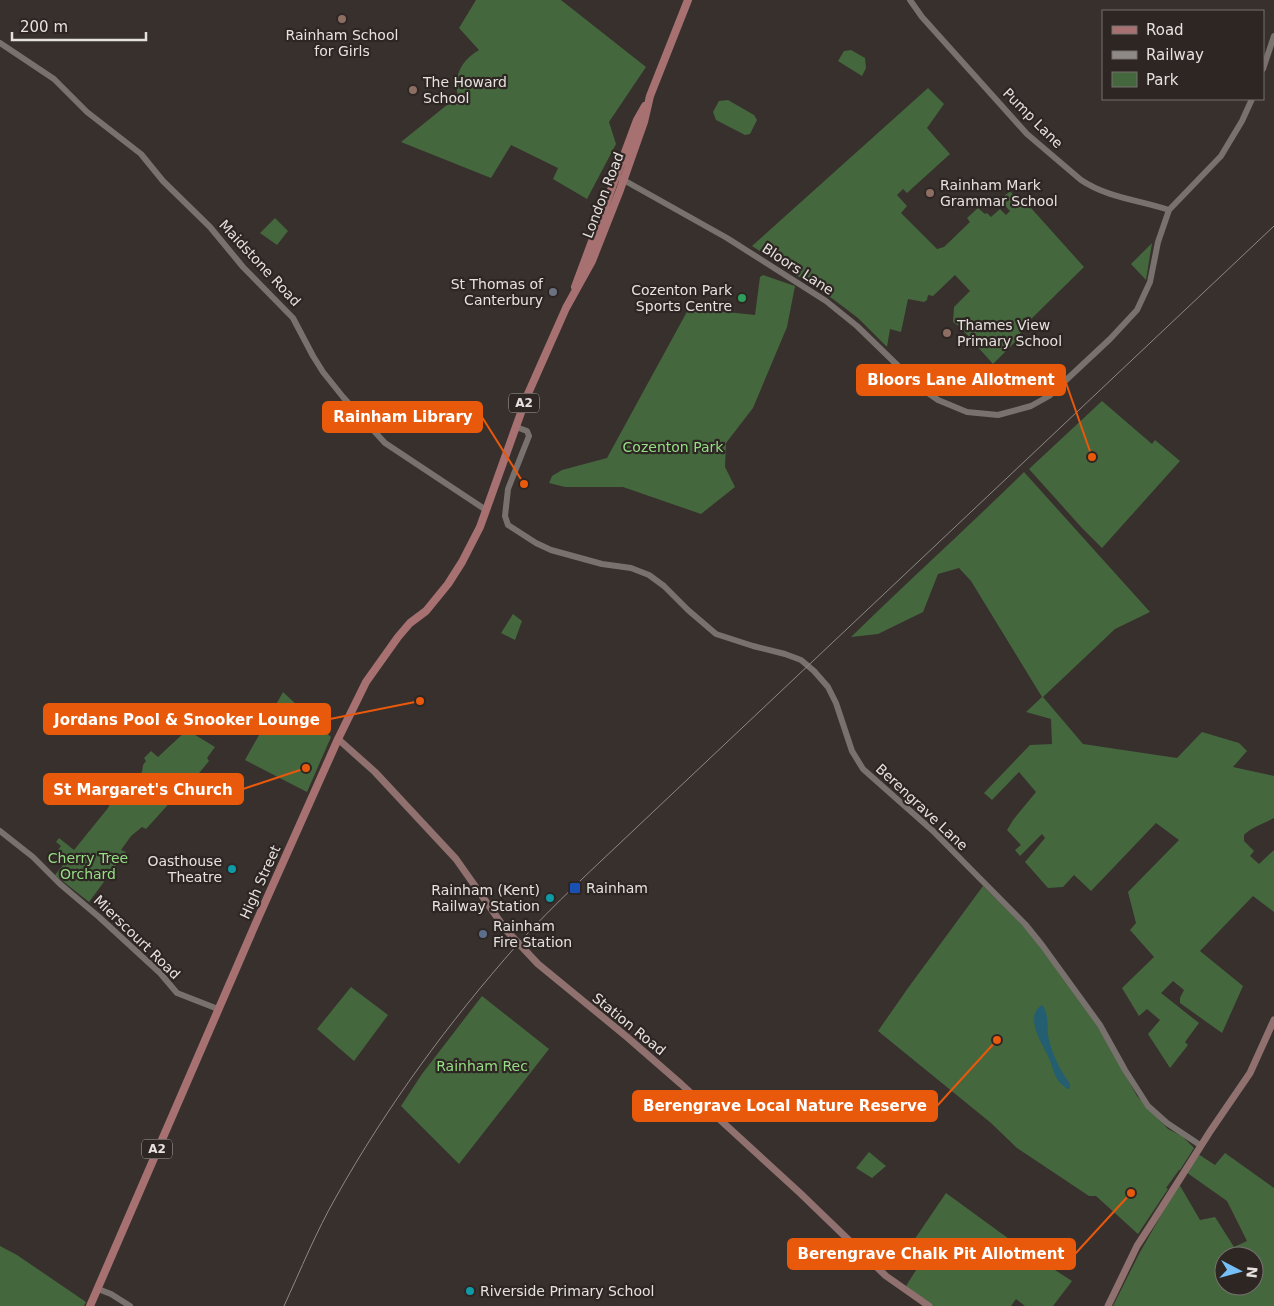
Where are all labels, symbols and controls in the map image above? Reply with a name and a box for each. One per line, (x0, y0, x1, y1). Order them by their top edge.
scale bar (12, 10, 146, 42)
legend (1102, 10, 1264, 100)
marker: Rainham School for Girls (336, 13, 348, 25)
text: 200 m (20, 18, 68, 36)
text: Road (1146, 21, 1184, 39)
place label: Rainham School for Girls (286, 27, 398, 59)
text: Railway (1146, 46, 1204, 64)
text: Park (1146, 71, 1179, 89)
place label: The Howard School (422, 74, 507, 106)
marker: The Howard School (407, 84, 419, 96)
street label: Pump Lane (1000, 85, 1066, 151)
street label: London Road (579, 150, 627, 240)
place label: Rainham Mark Grammar School (940, 177, 1058, 209)
marker: Rainham Mark Grammar School (924, 187, 936, 199)
street label: Maidstone Road (216, 217, 304, 309)
street label: Bloors Lane (759, 240, 837, 298)
place label: St Thomas of Canterbury (451, 276, 544, 308)
place label: Cozenton Park Sports Centre (631, 282, 733, 314)
marker: St Thomas of Canterbury (547, 286, 559, 298)
marker: Cozenton Park Sports Centre (736, 292, 748, 304)
place label: Thames View Primary School (956, 317, 1062, 349)
marker: Thames View Primary School (941, 327, 953, 339)
callout: Bloors Lane Allotment (857, 365, 1065, 395)
text: Bloors Lane Allotment (867, 371, 1055, 389)
road number: A2 (509, 393, 539, 412)
callout: Rainham Library (323, 402, 482, 432)
text: Rainham Library (333, 408, 473, 426)
park label: Cozenton Park (623, 439, 724, 455)
callout: Jordans Pool & Snooker Lounge (44, 704, 330, 734)
text: Jordans Pool & Snooker Lounge (53, 711, 320, 729)
street label: Berengrave Lane (873, 760, 971, 854)
callout: St Margaret's Church (44, 774, 243, 804)
text: St Margaret's Church (53, 781, 233, 799)
street label: High Street (237, 842, 284, 921)
park label: Cherry Tree Orchard (48, 850, 128, 882)
place label: Oasthouse Theatre (147, 853, 222, 885)
marker: Oasthouse Theatre (226, 863, 238, 875)
place label: Rainham (586, 880, 648, 896)
marker: Rainham (568, 881, 582, 895)
place label: Rainham (Kent) Railway Station (431, 882, 540, 914)
street label: Mierscourt Road (91, 892, 183, 982)
marker: Rainham (Kent) Railway Station (544, 892, 556, 904)
place label: Rainham Fire Station (493, 918, 572, 950)
marker: Rainham Fire Station (477, 928, 489, 940)
street label: Station Road (589, 990, 669, 1058)
park label: Rainham Rec (436, 1058, 528, 1074)
callout: Berengrave Local Nature Reserve (633, 1091, 937, 1121)
text: Berengrave Local Nature Reserve (643, 1097, 927, 1115)
road number: A2 (142, 1140, 172, 1158)
callout: Berengrave Chalk Pit Allotment (788, 1239, 1075, 1269)
text: Berengrave Chalk Pit Allotment (798, 1245, 1064, 1263)
north arrow (1214, 1246, 1264, 1296)
text: N (1243, 1266, 1260, 1279)
place label: Riverside Primary School (480, 1283, 654, 1299)
marker: Riverside Primary School (464, 1285, 476, 1297)

